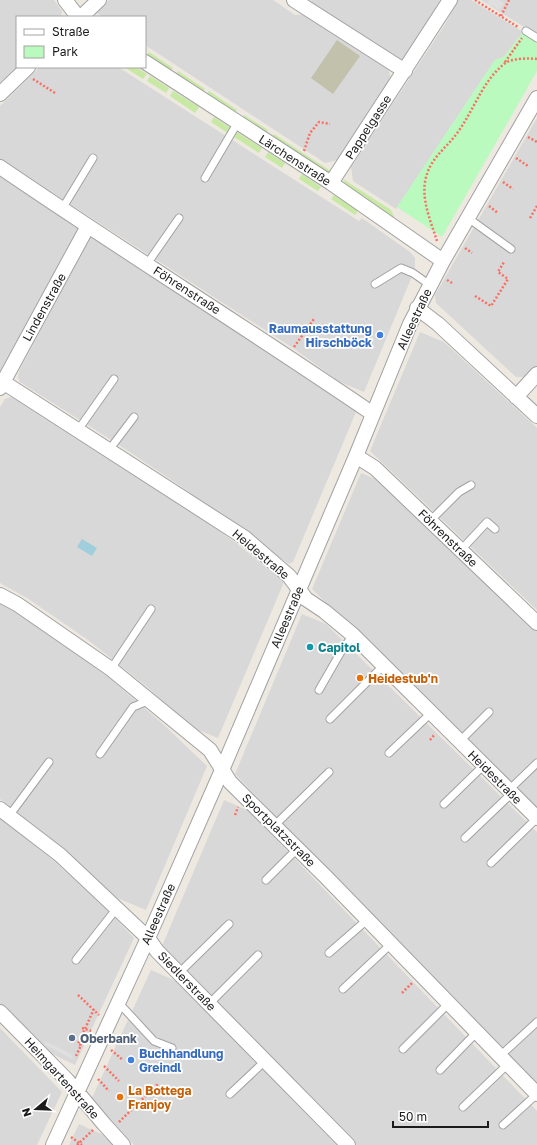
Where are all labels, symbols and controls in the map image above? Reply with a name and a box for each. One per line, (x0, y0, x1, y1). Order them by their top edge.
legend (16, 16, 146, 68)
text: Straße (52, 24, 90, 39)
text: Park (52, 44, 78, 59)
street label: Pappelgasse (342, 92, 394, 162)
street label: Lärchenstraße (256, 131, 334, 189)
street label: Föhrenstraße (151, 263, 223, 317)
street label: Lindenstraße (19, 270, 69, 344)
street label: Alleestraße (393, 286, 435, 352)
place label: Raumausstattung Hirschböck (269, 321, 372, 350)
marker: Raumausstattung Hirschböck (375, 330, 385, 340)
street label: Föhrenstraße (415, 506, 481, 570)
street label: Heidestraße (229, 526, 293, 582)
street label: Alleestraße (267, 584, 307, 650)
place label: Capitol (318, 640, 360, 655)
marker: Capitol (305, 642, 315, 652)
place label: Heidestub'n (368, 671, 438, 686)
marker: Heidestub'n (355, 673, 365, 683)
street label: Heidestraße (465, 747, 525, 807)
street label: Sportplatzstraße (239, 790, 319, 870)
street label: Alleestraße (138, 881, 178, 947)
street label: Siedlerstraße (155, 948, 219, 1014)
place label: Oberbank (80, 1031, 137, 1046)
marker: Oberbank (67, 1033, 77, 1043)
street label: Heimgartenstraße (21, 1034, 103, 1122)
place label: Buchhandlung Greindl (139, 1046, 223, 1075)
marker: Buchhandlung Greindl (126, 1055, 136, 1065)
place label: La Bottega Franjoy (128, 1083, 191, 1112)
north arrow (16, 1089, 56, 1129)
marker: La Bottega Franjoy (115, 1092, 125, 1102)
scale bar (393, 1103, 488, 1129)
text: N (19, 1106, 34, 1118)
text: 50 m (399, 1109, 427, 1124)

